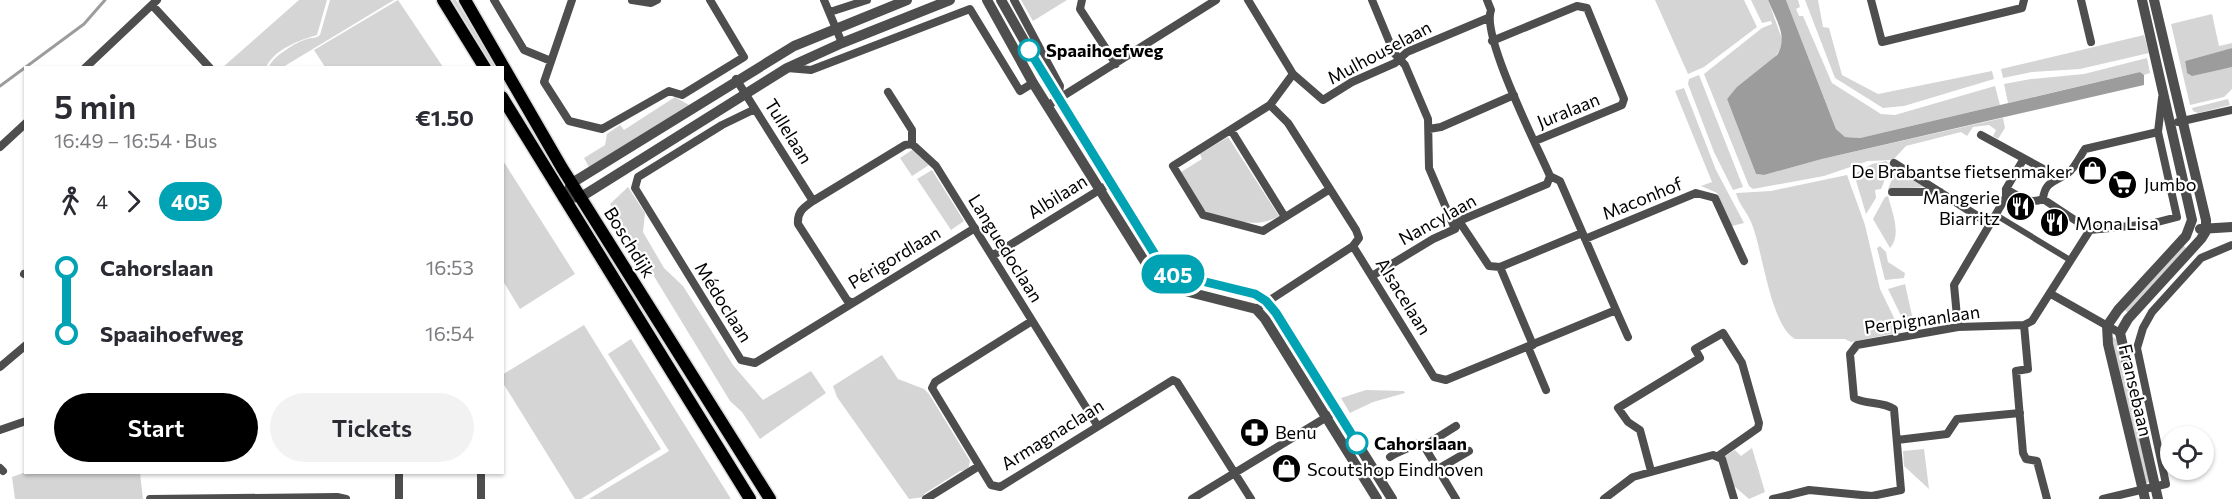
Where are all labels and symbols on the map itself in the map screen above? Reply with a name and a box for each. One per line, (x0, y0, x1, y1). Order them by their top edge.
street label: Mulhouselaan (1323, 15, 1435, 89)
marker: Spaaihoefweg (1018, 39, 1040, 61)
place label: Spaaihoefweg (1046, 39, 1163, 61)
street label: Juralaan (1534, 88, 1602, 132)
street label: Tullelaan (760, 94, 818, 168)
shop icon: De Brabantse fietsenmaker (2077, 155, 2109, 187)
place label: De Brabantse fietsenmaker (1851, 160, 2072, 182)
supermarket icon: Jumbo (2107, 168, 2139, 200)
street label: Albilaan (1023, 169, 1091, 223)
street label: Maconhof (1599, 172, 1686, 224)
place label: Jumbo (2144, 173, 2196, 195)
place label: Mangerie Biarritz (1923, 186, 2000, 229)
street label: Nancylaan (1394, 189, 1480, 249)
street label: Languedoclaan (964, 190, 1048, 306)
restaurant icon: Mangerie Biarritz (2005, 191, 2037, 223)
street label: Boschdijk (600, 203, 660, 282)
restaurant icon: Mona Lisa (2038, 207, 2070, 239)
place label: Mona Lisa (2075, 212, 2159, 234)
street label: Périgordlaan (844, 221, 944, 293)
street label: Alsacelaan (1372, 253, 1436, 339)
line badge: 405 (1138, 254, 1208, 294)
street label: Médoclaan (691, 258, 757, 346)
street label: Perpignanlaan (1863, 300, 1981, 338)
street label: Fransebaan (2115, 342, 2157, 438)
street label: Armagnaclaan (997, 394, 1107, 474)
pharmacy icon: Benu (1238, 416, 1270, 448)
place label: Benu (1275, 421, 1316, 443)
marker: Cahorslaan (1346, 432, 1368, 454)
place label: Cahorslaan (1374, 432, 1467, 454)
shop icon: Scoutshop Eindhoven (1270, 453, 1302, 485)
place label: Scoutshop Eindhoven (1307, 458, 1484, 480)

